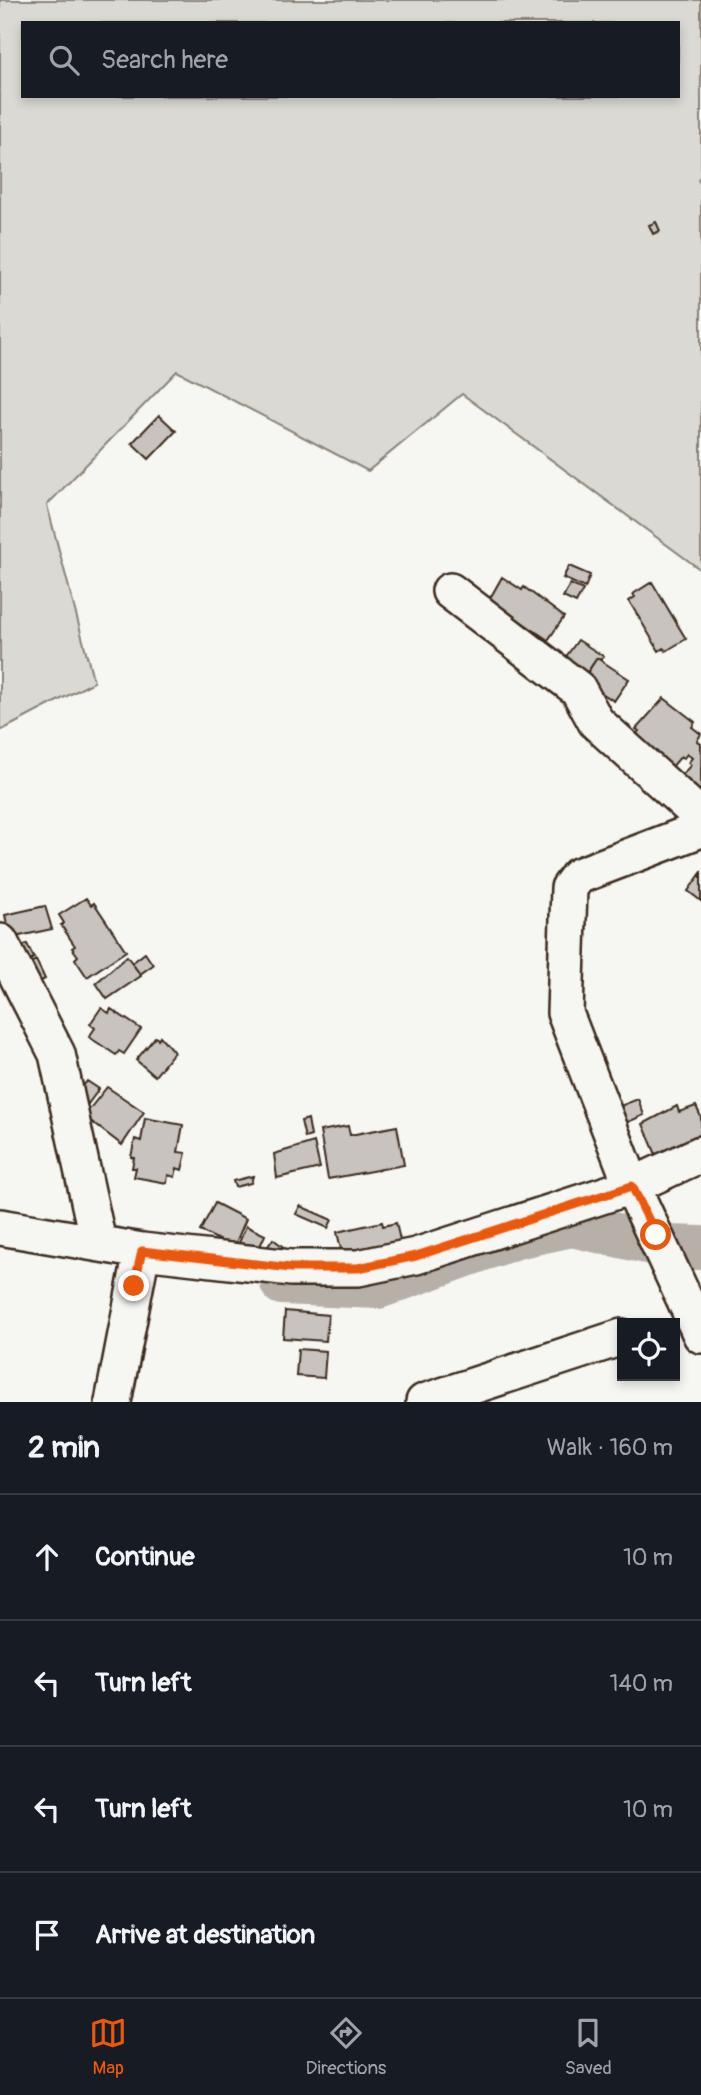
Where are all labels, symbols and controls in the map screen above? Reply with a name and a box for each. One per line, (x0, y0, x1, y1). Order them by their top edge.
search box (21, 21, 680, 98)
icon: search (45, 41, 83, 79)
text: Search here (101, 44, 228, 76)
route start (640, 1219, 671, 1250)
route end (118, 1270, 149, 1301)
map controls (617, 1318, 680, 1381)
button: locate (617, 1318, 680, 1381)
text: 2 min (28, 1429, 100, 1466)
text: Walk · 160 m (547, 1433, 673, 1462)
icon: ahead (28, 1538, 66, 1576)
text: Continue (95, 1541, 195, 1573)
text: 10 m (623, 1543, 673, 1572)
icon: left (28, 1664, 66, 1702)
text: Turn left (95, 1667, 191, 1699)
text: 140 m (610, 1669, 673, 1698)
icon: left (28, 1790, 66, 1828)
text: Turn left (95, 1793, 191, 1825)
text: 10 m (623, 1795, 673, 1824)
icon: arrive (28, 1916, 66, 1954)
text: Arrive at destination (95, 1919, 315, 1951)
tab: Map (89, 2014, 127, 2080)
tab: Directions (306, 2014, 386, 2080)
tab: Saved (565, 2014, 612, 2080)

